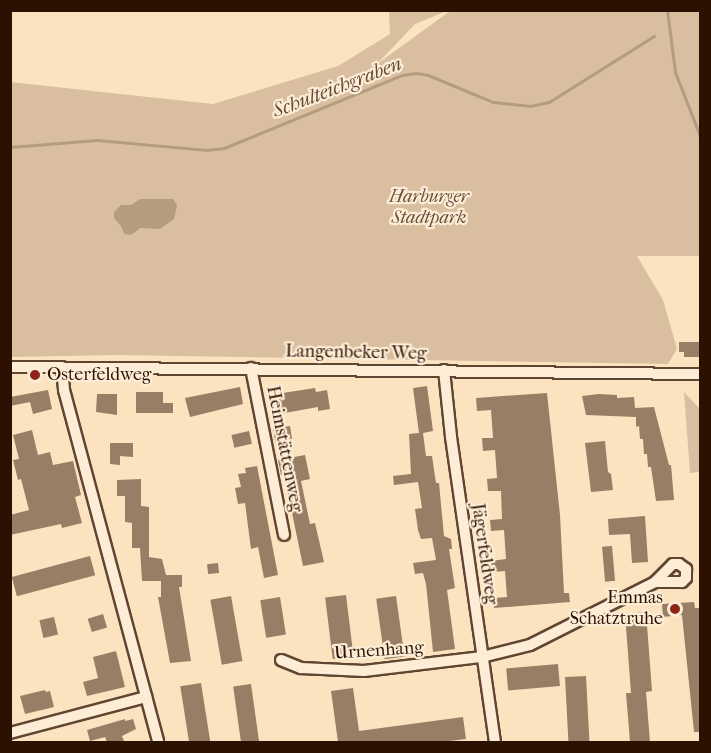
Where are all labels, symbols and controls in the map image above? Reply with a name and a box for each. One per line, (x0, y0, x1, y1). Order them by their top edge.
water label: Schulteichgraben (269, 51, 405, 123)
park label: Harburger Stadtpark (389, 187, 469, 230)
street label: Langenbeker Weg (285, 341, 427, 365)
place label: Osterfeldweg (47, 364, 151, 386)
marker: Osterfeldweg (28, 368, 42, 382)
street label: Heimstättenweg (261, 384, 307, 514)
street label: Jägerfeldweg (466, 502, 502, 606)
place label: Emmas Schatztruhe (570, 588, 663, 630)
marker: Emmas Schatztruhe (668, 602, 682, 616)
street label: Urnenhang (333, 637, 425, 665)

